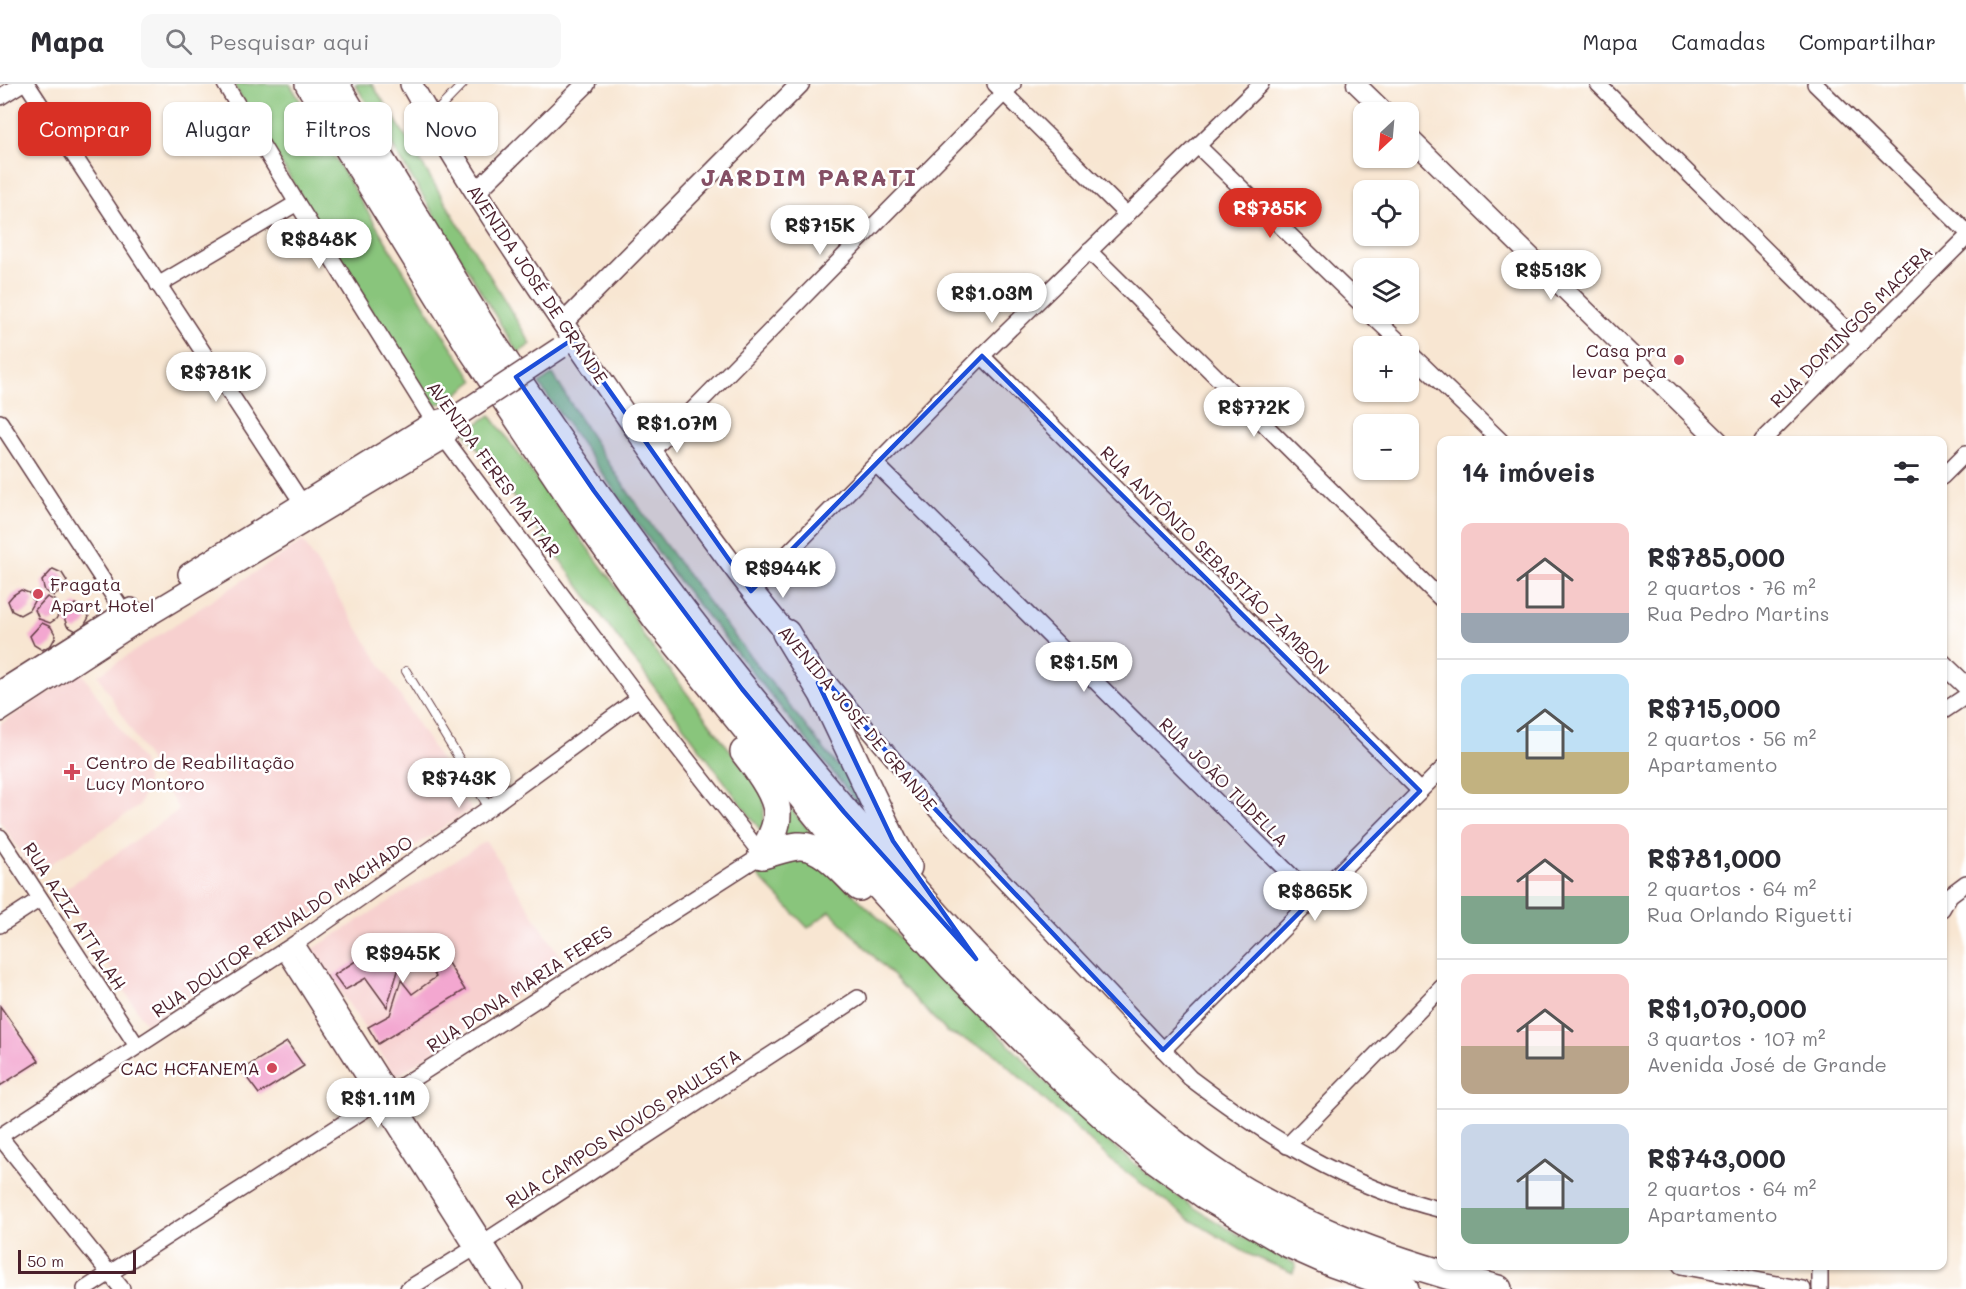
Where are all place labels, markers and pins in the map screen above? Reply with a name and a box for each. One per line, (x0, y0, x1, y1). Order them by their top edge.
pin: R$785K (1221, 188, 1319, 239)
pin: R$715K (771, 205, 869, 256)
pin: R$848K (270, 219, 368, 270)
pin: R$513K (1502, 250, 1600, 301)
pin: R$1.03M (937, 273, 1047, 324)
place label: Casa pra levar peça (1572, 338, 1667, 383)
pin: R$781K (167, 352, 265, 403)
marker: Casa pra levar peça (1672, 353, 1686, 367)
pin: R$772K (1205, 387, 1303, 438)
pin: R$1.07M (622, 403, 732, 454)
pin: R$944K (734, 548, 832, 599)
place label: Fragata Apart Hotel (50, 572, 155, 617)
marker: Fragata Apart Hotel (31, 587, 45, 601)
pin: R$1.5M (1035, 642, 1133, 693)
place label: Centro de Reabilitação Lucy Montoro (86, 750, 294, 795)
pin: R$743K (410, 758, 508, 809)
marker: Centro de Reabilitação Lucy Montoro (63, 763, 81, 781)
pin: R$865K (1266, 871, 1364, 922)
pin: R$945K (354, 933, 452, 984)
place label: CAC HCFANEMA (121, 1056, 260, 1080)
marker: CAC HCFANEMA (265, 1061, 279, 1075)
pin: R$1.11M (323, 1078, 433, 1129)

